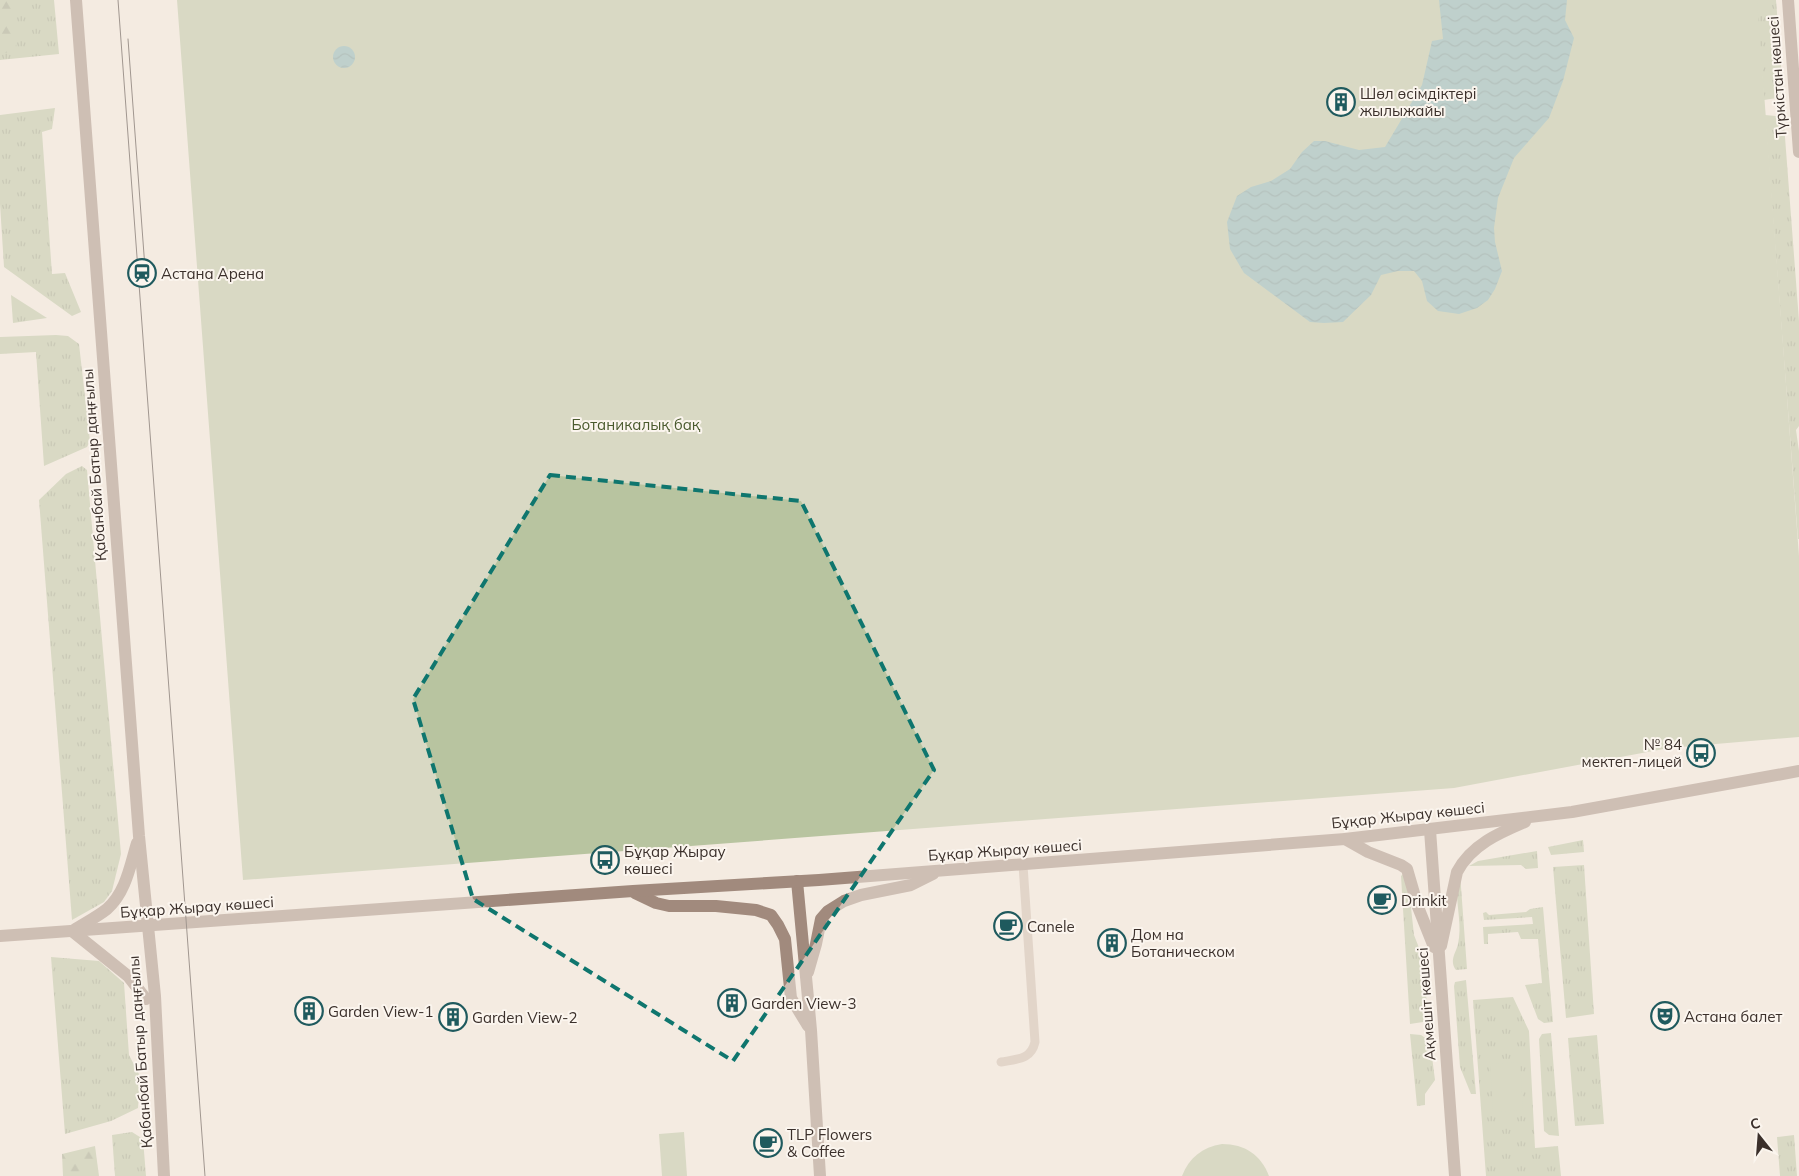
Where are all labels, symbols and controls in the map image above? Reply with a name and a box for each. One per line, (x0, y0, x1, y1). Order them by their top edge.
street label: Түркістан көшесі (1763, 15, 1791, 139)
place label: Шөл өсімдіктері жылыжайы (1360, 84, 1477, 120)
building icon: Шөл өсімдіктері жылыжайы (1326, 87, 1356, 117)
station icon: Астана Арена (127, 258, 157, 288)
place label: Астана Арена (161, 264, 264, 283)
street label: Қабанбай Батыр даңғылы (78, 368, 110, 562)
park label: Ботаникалық бақ (571, 415, 701, 434)
place label: № 84 мектеп-лицей (1582, 735, 1682, 771)
bus stop icon: № 84 мектеп-лицей (1686, 738, 1716, 768)
street label: Бұқар Жырау көшесі (1330, 797, 1486, 833)
street label: Бұқар Жырау көшесі (927, 835, 1083, 865)
place label: Бұқар Жырау көшесі (624, 842, 726, 878)
bus stop icon: Бұқар Жырау көшесі (590, 845, 620, 875)
cafe icon: Drinkit (1367, 885, 1397, 915)
place label: Drinkit (1401, 891, 1447, 910)
street label: Бұқар Жырау көшесі (119, 892, 275, 922)
cafe icon: Canele (993, 911, 1023, 941)
place label: Canele (1027, 917, 1075, 936)
place label: Дом на Ботаническом (1131, 925, 1235, 961)
building icon: Дом на Ботаническом (1097, 928, 1127, 958)
street label: Ақмешіт көшесі (1413, 947, 1439, 1061)
street label: Қабанбай Батыр даңғылы (124, 955, 156, 1149)
building icon: Garden View-3 (717, 988, 747, 1018)
place label: Garden View-3 (751, 994, 856, 1013)
building icon: Garden View-1 (294, 996, 324, 1026)
theatre icon: Астана балет (1650, 1001, 1680, 1031)
place label: Garden View-1 (328, 1002, 433, 1021)
building icon: Garden View-2 (438, 1002, 468, 1032)
place label: Астана балет (1684, 1007, 1783, 1026)
place label: Garden View-2 (472, 1008, 577, 1027)
north arrow (1734, 1111, 1784, 1161)
text: С (1748, 1114, 1762, 1134)
place label: TLP Flowers & Coffee (787, 1125, 872, 1161)
cafe icon: TLP Flowers & Coffee (753, 1128, 783, 1158)

